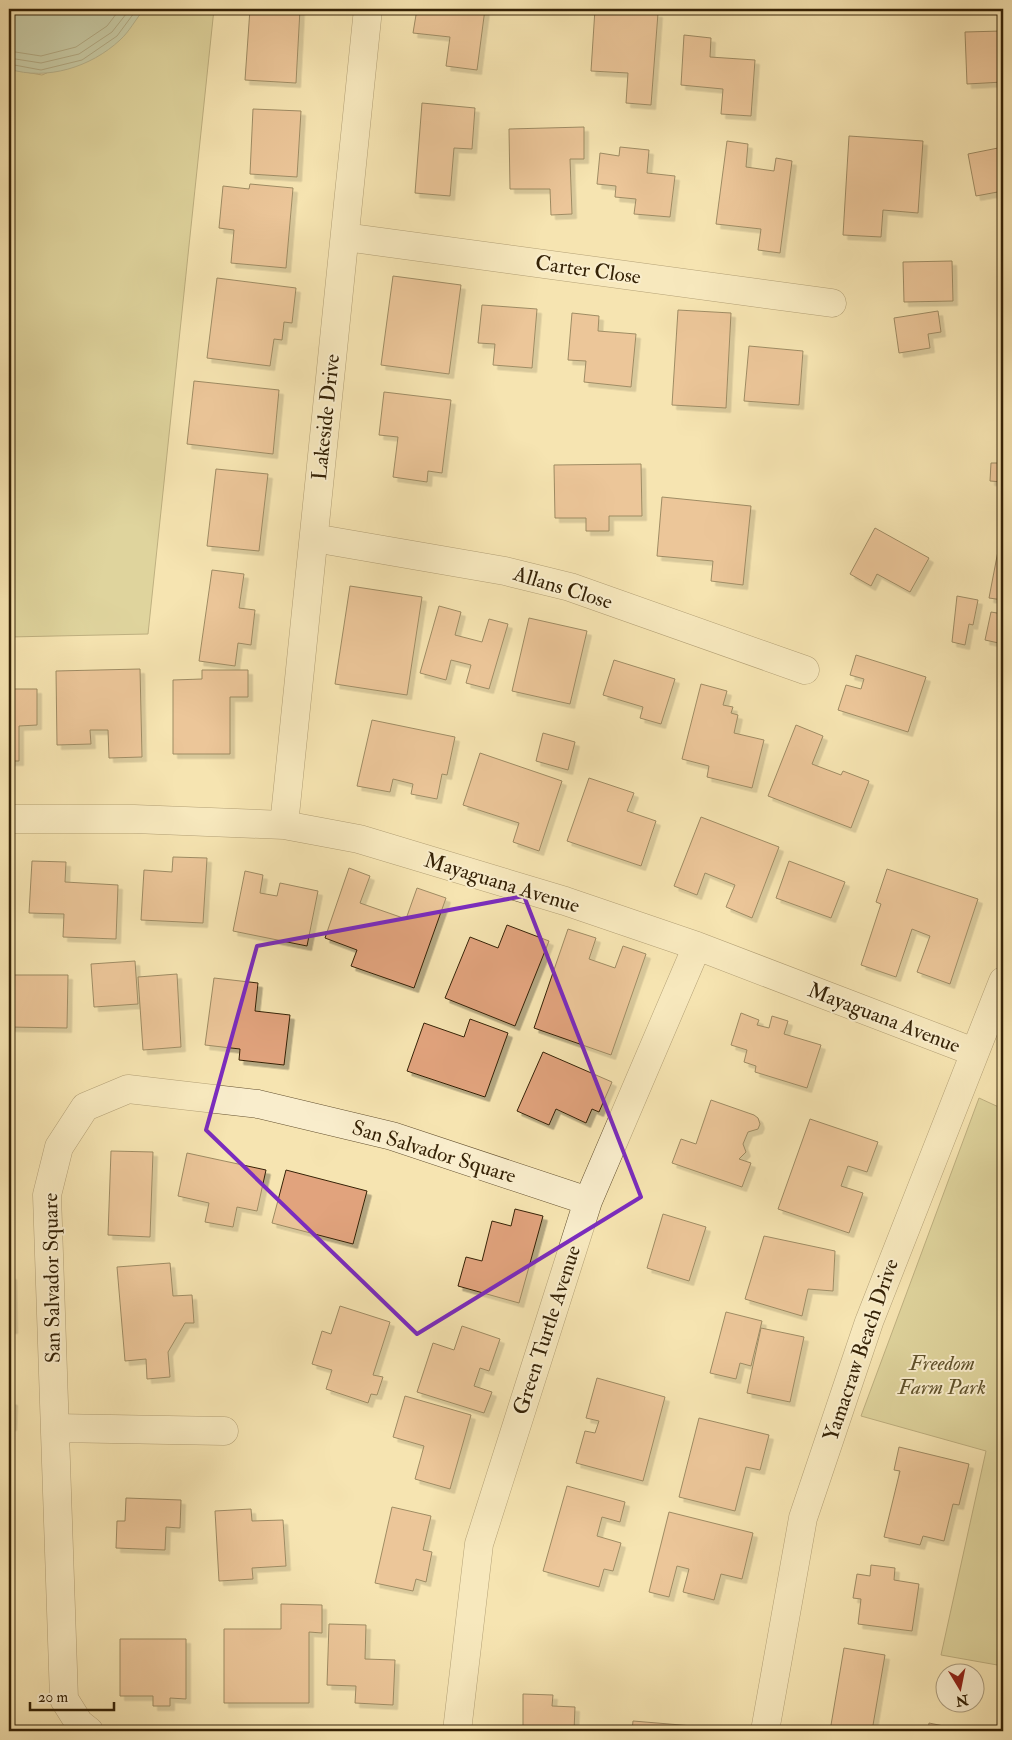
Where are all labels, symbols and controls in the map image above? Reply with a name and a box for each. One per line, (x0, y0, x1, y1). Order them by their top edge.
street label: Carter Close (533, 249, 643, 291)
street label: Lakeside Drive (306, 352, 346, 481)
street label: Allans Close (509, 560, 616, 616)
street label: Mayaguana Avenue (421, 847, 583, 920)
street label: Mayaguana Avenue (804, 977, 964, 1060)
street label: San Salvador Square (349, 1114, 520, 1190)
street label: San Salvador Square (37, 1192, 67, 1363)
street label: Green Turtle Avenue (507, 1242, 587, 1418)
street label: Yamacraw Beach Drive (817, 1255, 905, 1445)
park label: Freedom Farm Park (897, 1350, 986, 1401)
north arrow (934, 1662, 984, 1712)
scale bar (30, 1680, 114, 1712)
text: 20 m (38, 1688, 68, 1707)
text: N (954, 1691, 971, 1710)

